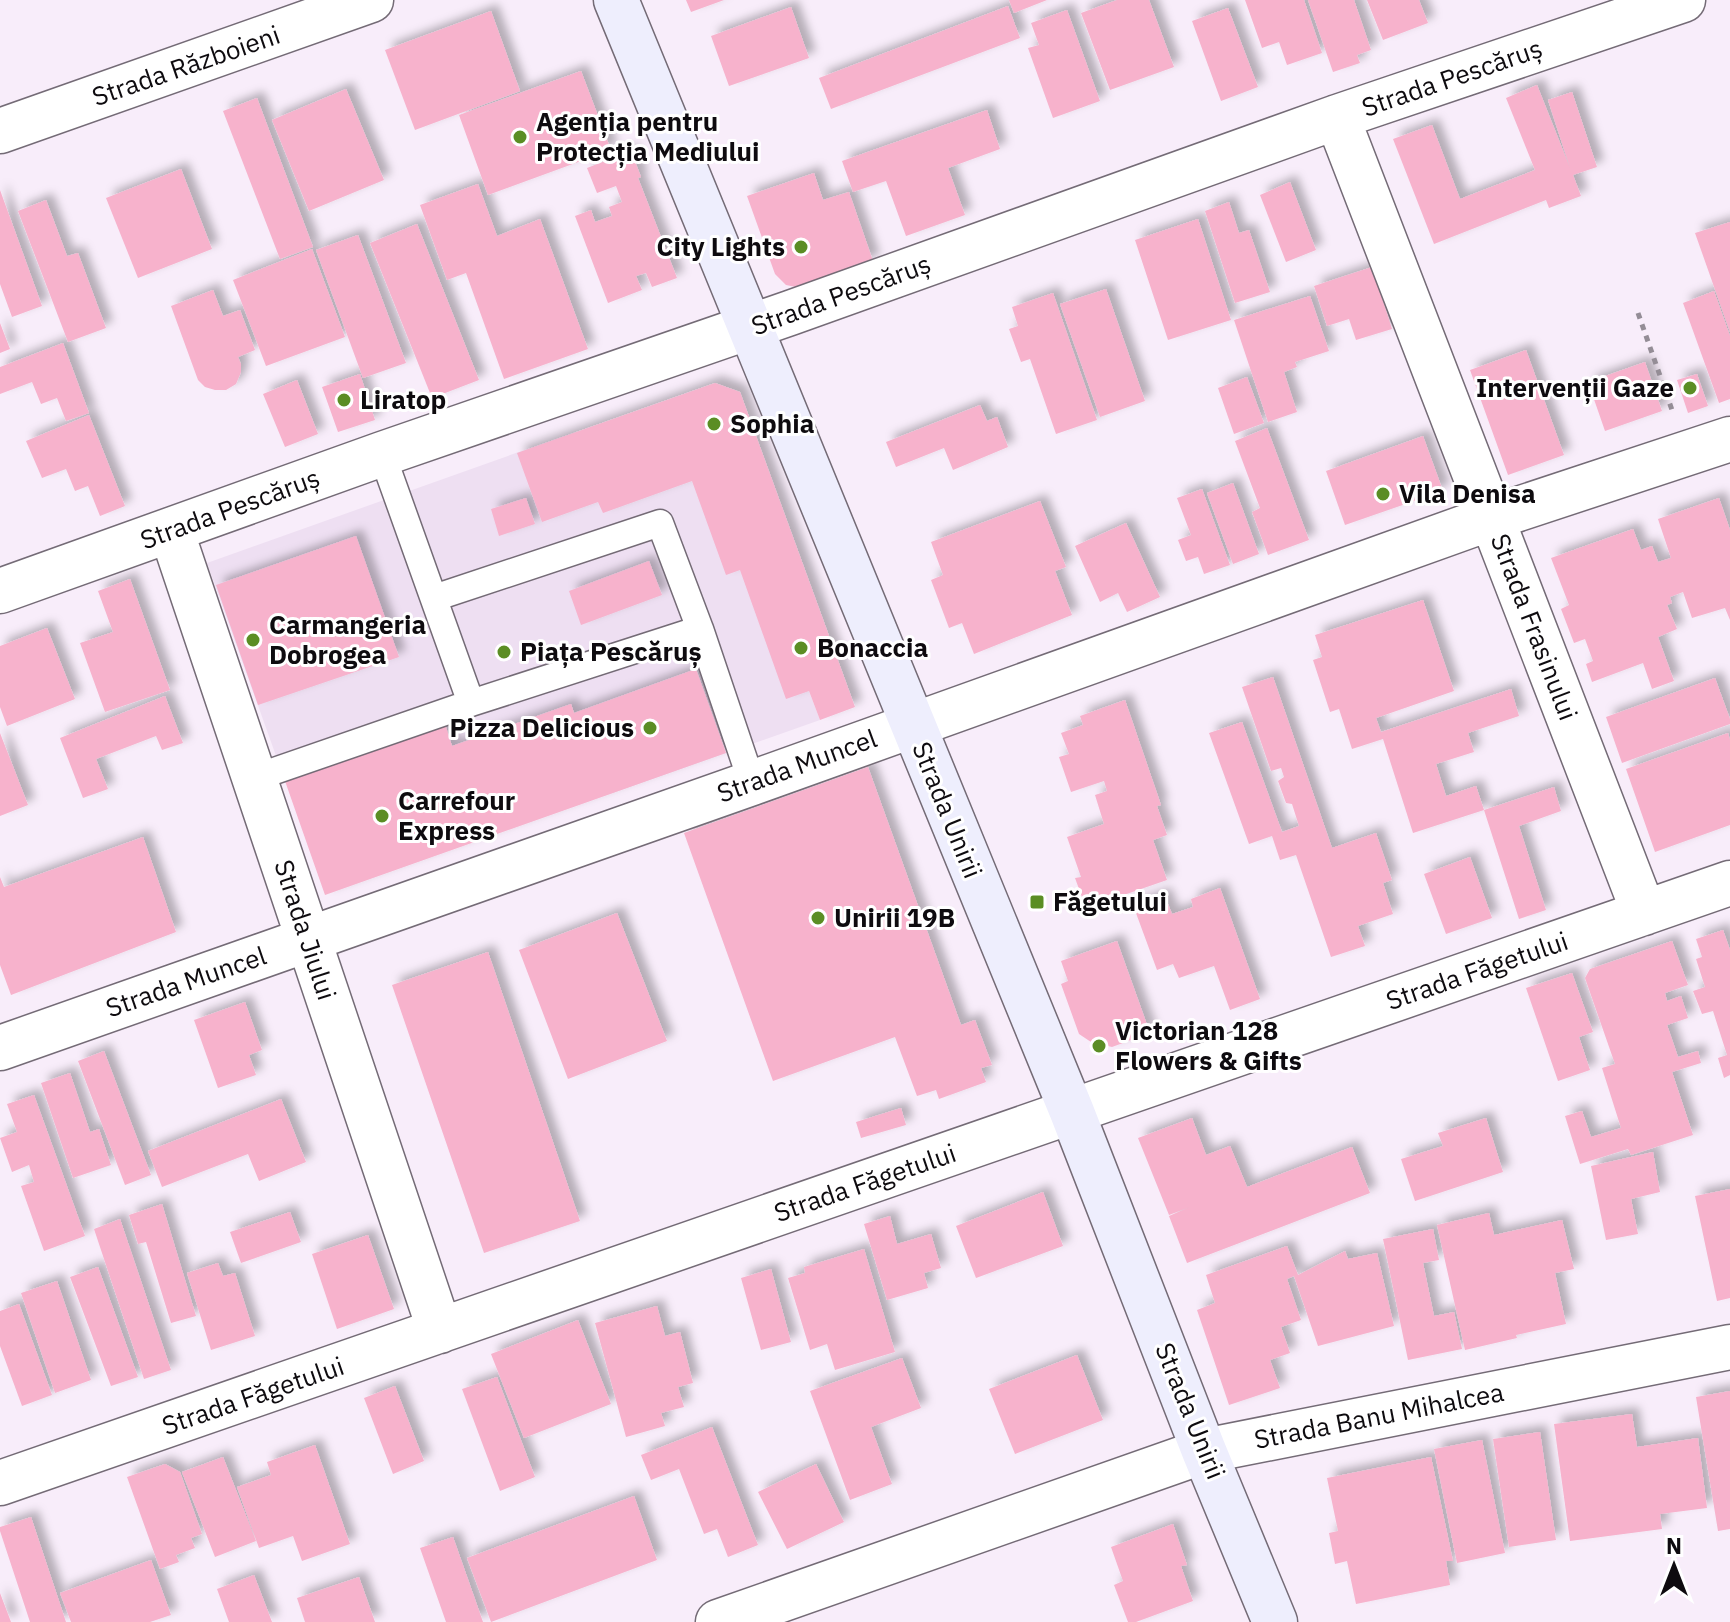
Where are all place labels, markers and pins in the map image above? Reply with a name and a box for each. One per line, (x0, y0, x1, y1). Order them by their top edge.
place label: Agenția pentru Protecția Mediului (536, 104, 759, 169)
marker: Agenția pentru Protecția Mediului (511, 128, 529, 146)
place label: City Lights (657, 229, 785, 263)
marker: City Lights (792, 238, 810, 256)
place label: Intervenții Gaze (1476, 370, 1674, 405)
marker: Intervenții Gaze (1681, 379, 1699, 397)
place label: Liratop (360, 382, 446, 416)
marker: Liratop (335, 391, 353, 409)
place label: Sophia (730, 406, 815, 440)
marker: Sophia (705, 415, 723, 433)
place label: Vila Denisa (1399, 476, 1536, 510)
marker: Vila Denisa (1374, 485, 1392, 503)
place label: Carmangeria Dobrogea (269, 607, 427, 671)
place label: Bonaccia (817, 630, 928, 664)
marker: Carmangeria Dobrogea (244, 631, 262, 649)
place label: Piața Pescăruș (520, 634, 702, 669)
marker: Bonaccia (792, 639, 810, 657)
marker: Piața Pescăruș (495, 643, 513, 661)
place label: Pizza Delicious (449, 710, 634, 744)
marker: Pizza Delicious (641, 719, 659, 737)
place label: Carrefour Express (398, 783, 515, 847)
marker: Carrefour Express (373, 807, 391, 825)
place label: Făgetului (1053, 884, 1167, 918)
marker: Făgetului (1028, 893, 1046, 911)
place label: Unirii 19B (834, 900, 955, 934)
marker: Unirii 19B (809, 909, 827, 927)
place label: Victorian 128 Flowers & Gifts (1115, 1013, 1302, 1077)
marker: Victorian 128 Flowers & Gifts (1090, 1037, 1108, 1055)

